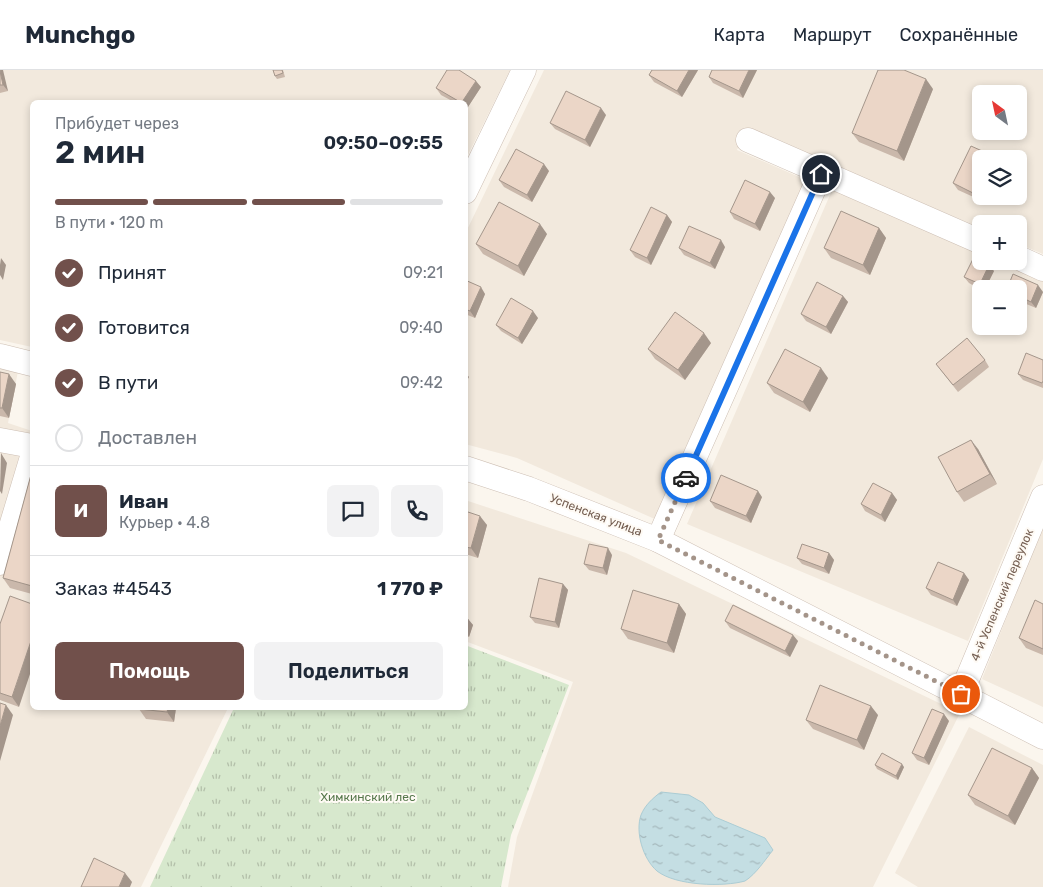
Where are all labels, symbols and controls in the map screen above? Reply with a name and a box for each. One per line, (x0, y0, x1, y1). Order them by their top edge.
text: Munchgo (25, 21, 135, 49)
text: Карта (714, 24, 765, 46)
text: Маршрут (793, 24, 872, 46)
text: Сохранённые (900, 24, 1018, 46)
north arrow (972, 85, 1028, 140)
map controls (972, 85, 1027, 335)
text: Прибудет через (55, 114, 179, 133)
text: 09:50–09:55 (323, 131, 443, 154)
text: 2 мин (55, 133, 146, 171)
button: layers (972, 150, 1027, 205)
pin (800, 153, 842, 195)
icon: home (807, 160, 835, 188)
text: В пути · 120 m (55, 213, 163, 232)
button: + (972, 215, 1027, 270)
icon: check (55, 259, 83, 287)
text: Принят (98, 261, 166, 284)
text: 09:21 (403, 263, 443, 282)
button: − (972, 280, 1027, 335)
icon: check (55, 314, 83, 342)
text: Готовится (98, 316, 190, 339)
text: 09:40 (399, 318, 443, 337)
icon: check (55, 369, 83, 397)
text: В пути (98, 371, 158, 394)
text: 09:42 (400, 373, 443, 392)
text: Доставлен (98, 426, 197, 449)
courier (661, 453, 711, 503)
icon: car (672, 464, 700, 492)
button: chat (327, 485, 379, 537)
button: phone (391, 485, 443, 537)
text: Иван (119, 490, 169, 513)
street label: Успенская улица (548, 491, 644, 539)
text: И (74, 499, 88, 522)
text: Курьер · 4.8 (119, 513, 210, 532)
street label: 4-й Успенский переулок (968, 526, 1036, 663)
text: Заказ #4543 (55, 577, 172, 600)
text: 1 770 ₽ (377, 577, 443, 600)
button: Помощь (55, 642, 244, 700)
button: Поделиться (254, 642, 443, 700)
pin (940, 673, 982, 715)
icon: bag (947, 680, 975, 708)
park label: Химкинский лес (320, 790, 416, 804)

